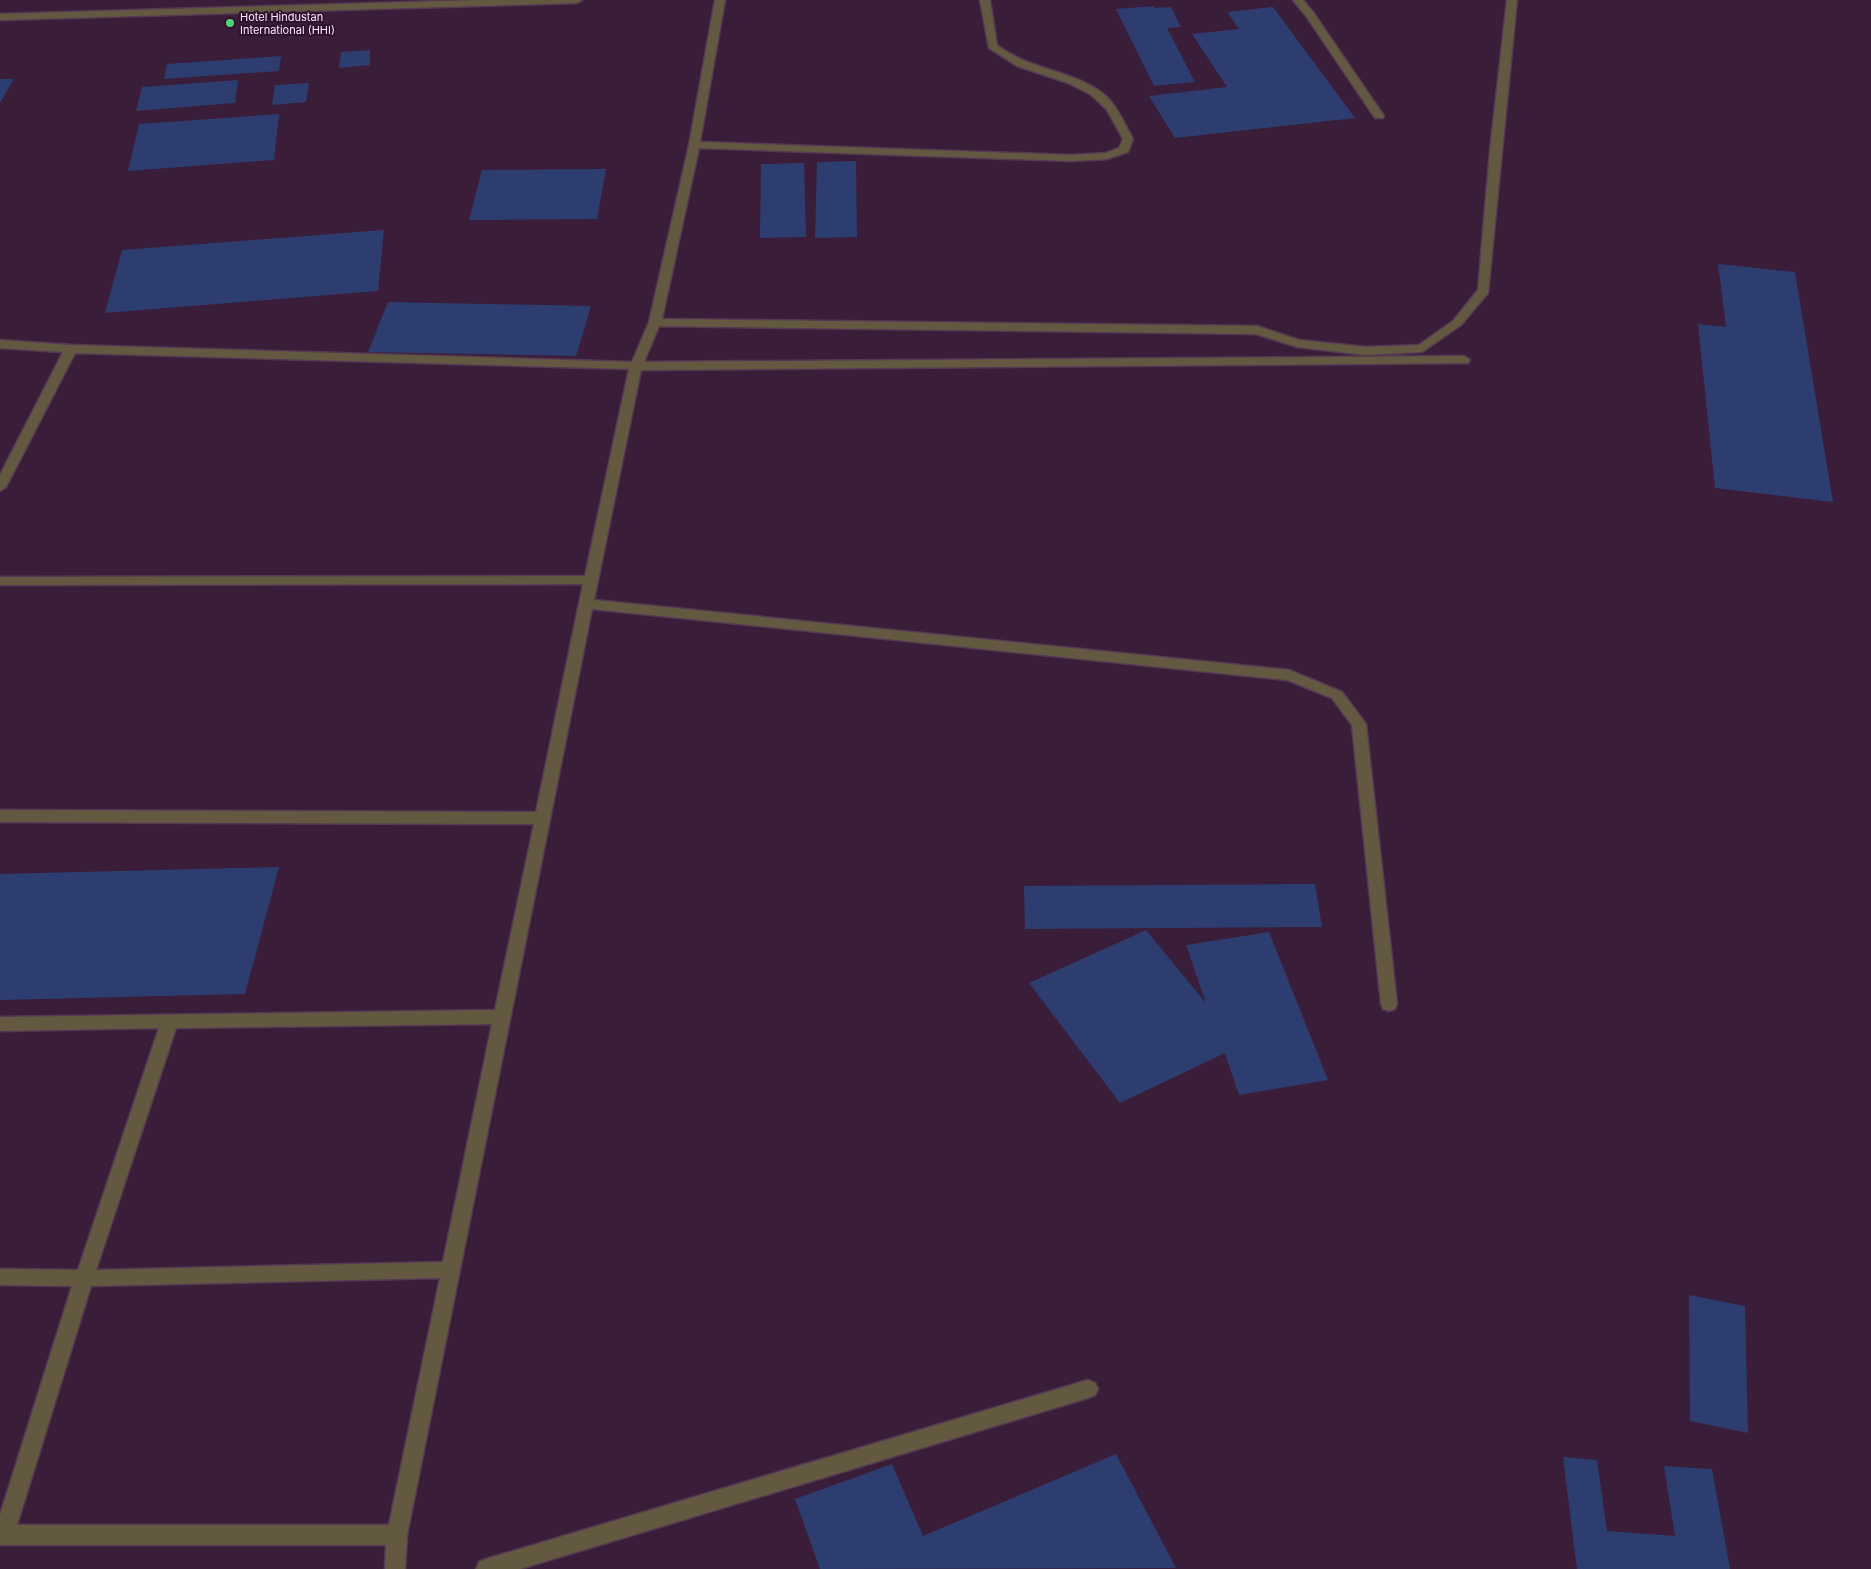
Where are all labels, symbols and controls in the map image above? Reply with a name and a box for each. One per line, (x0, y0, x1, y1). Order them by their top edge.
place label: Hotel Hindustan International (HHI) (240, 10, 335, 37)
marker: Hotel Hindustan International (HHI) (224, 17, 236, 29)

